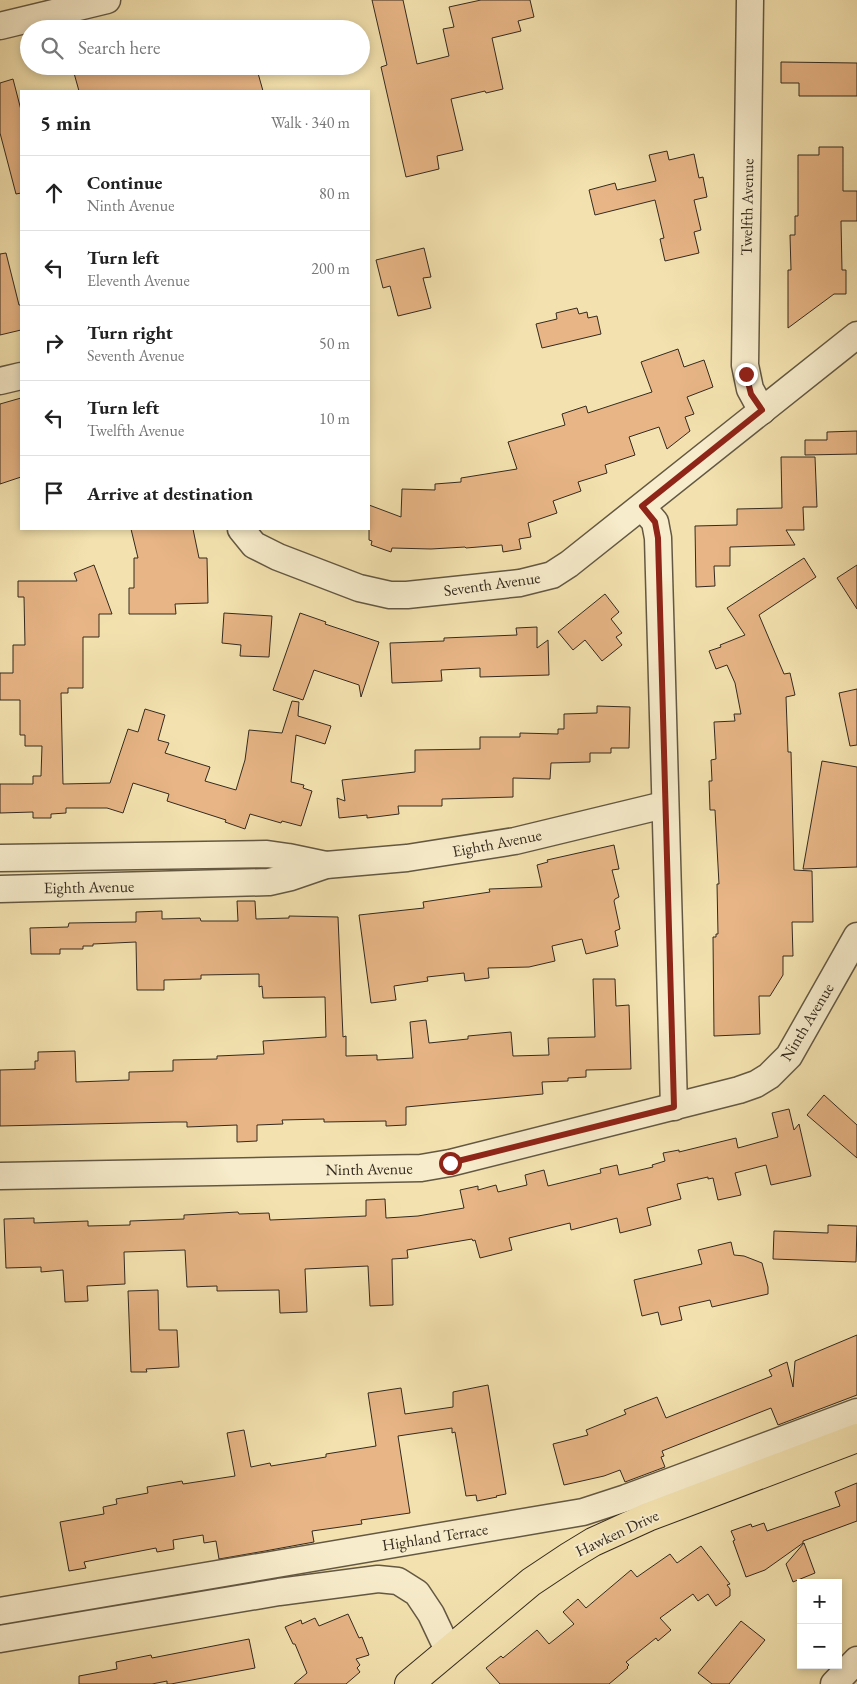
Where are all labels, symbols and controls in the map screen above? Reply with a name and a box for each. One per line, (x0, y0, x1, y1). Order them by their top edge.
search box (20, 20, 370, 75)
icon: search (38, 34, 66, 62)
text: Search here (78, 35, 160, 60)
text: 5 min (40, 109, 91, 136)
text: Walk · 340 m (271, 112, 350, 133)
street label: Twelfth Avenue (736, 158, 758, 256)
text: Continue (87, 170, 162, 195)
icon: ahead (40, 179, 68, 207)
text: 80 m (319, 183, 350, 204)
text: Ninth Avenue (87, 195, 174, 216)
text: Turn left (87, 245, 159, 270)
icon: left (40, 254, 68, 282)
text: 200 m (311, 258, 350, 279)
text: Eleventh Avenue (87, 270, 190, 291)
text: Turn right (87, 320, 173, 345)
icon: right (40, 329, 68, 357)
text: 50 m (319, 333, 350, 354)
text: Seventh Avenue (87, 345, 184, 366)
route end (735, 363, 758, 386)
text: Turn left (87, 395, 159, 420)
icon: left (40, 404, 68, 432)
text: 10 m (319, 408, 350, 429)
text: Twelfth Avenue (87, 420, 184, 441)
icon: arrive (40, 479, 68, 507)
text: Arrive at destination (87, 481, 253, 506)
street label: Seventh Avenue (442, 567, 542, 601)
street label: Eighth Avenue (451, 824, 543, 862)
street label: Eighth Avenue (44, 876, 134, 898)
street label: Ninth Avenue (775, 979, 839, 1065)
route start (439, 1152, 462, 1175)
street label: Ninth Avenue (325, 1158, 413, 1180)
street label: Hawken Drive (572, 1505, 662, 1561)
street label: Highland Terrace (381, 1518, 489, 1556)
map controls (797, 1579, 842, 1669)
button: + (797, 1579, 842, 1624)
button: − (797, 1624, 842, 1669)

